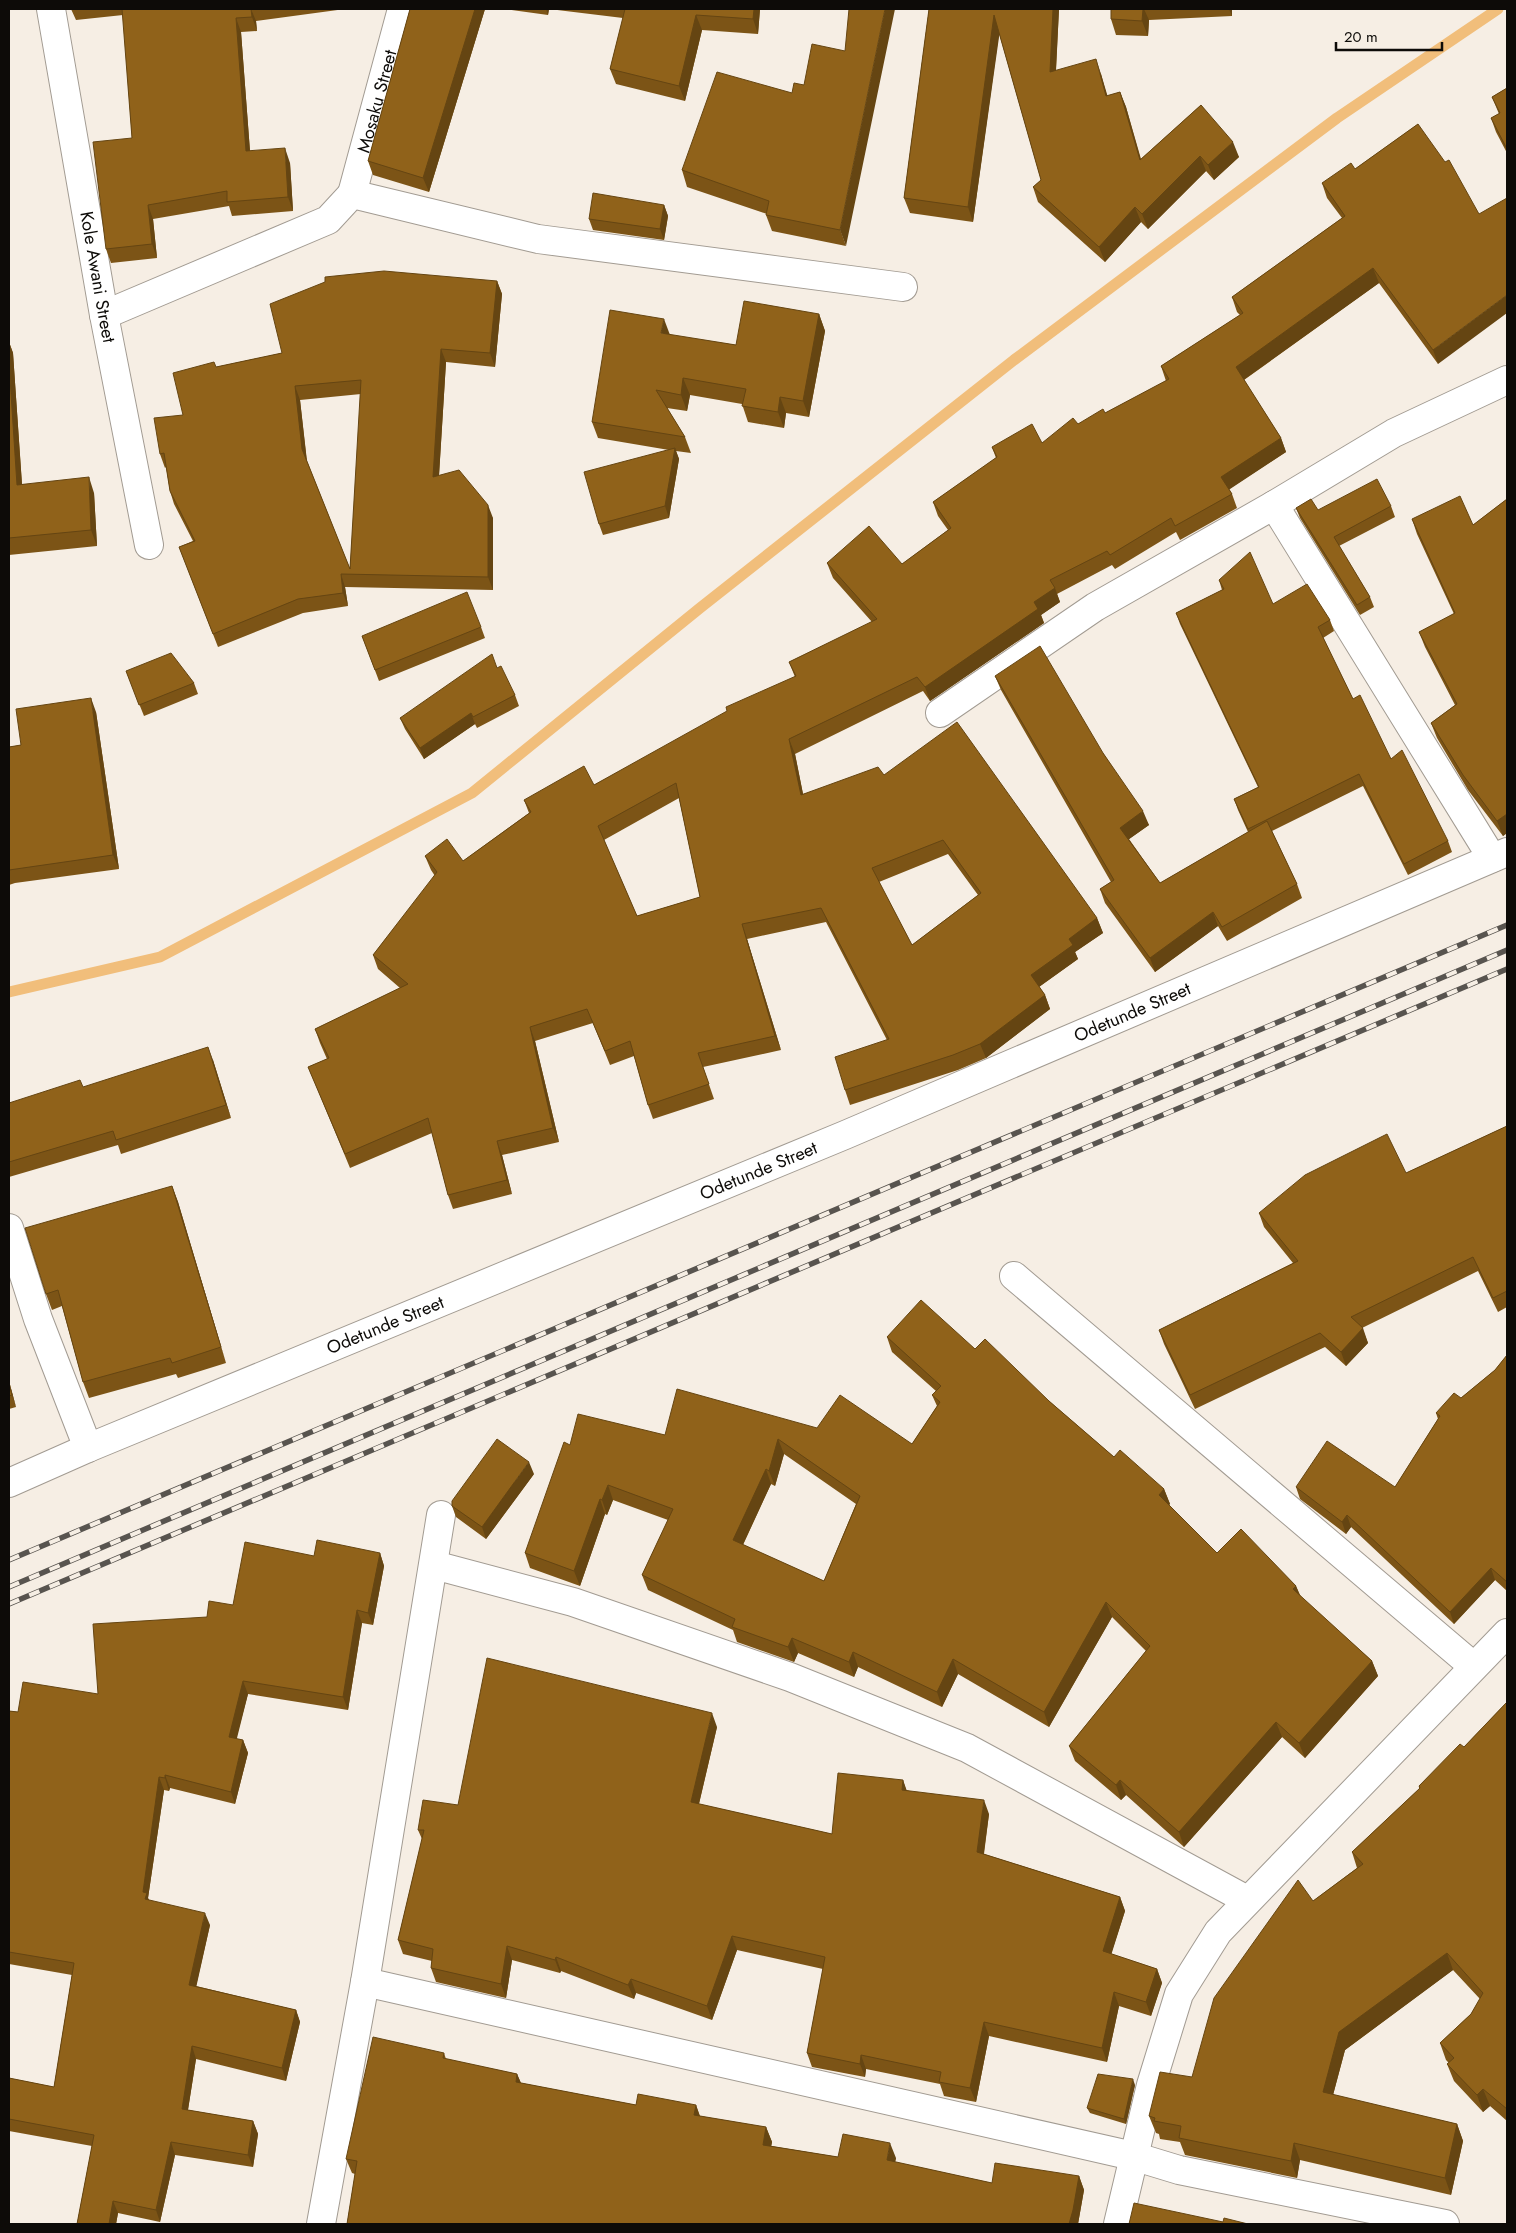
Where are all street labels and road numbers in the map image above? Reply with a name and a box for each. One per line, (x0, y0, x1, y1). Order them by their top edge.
street label: Mosaku Street (351, 46, 404, 156)
street label: Kole Awani Street (73, 209, 122, 345)
street label: Odetunde Street (1070, 975, 1195, 1049)
street label: Odetunde Street (696, 1135, 822, 1207)
street label: Odetunde Street (322, 1289, 449, 1361)

